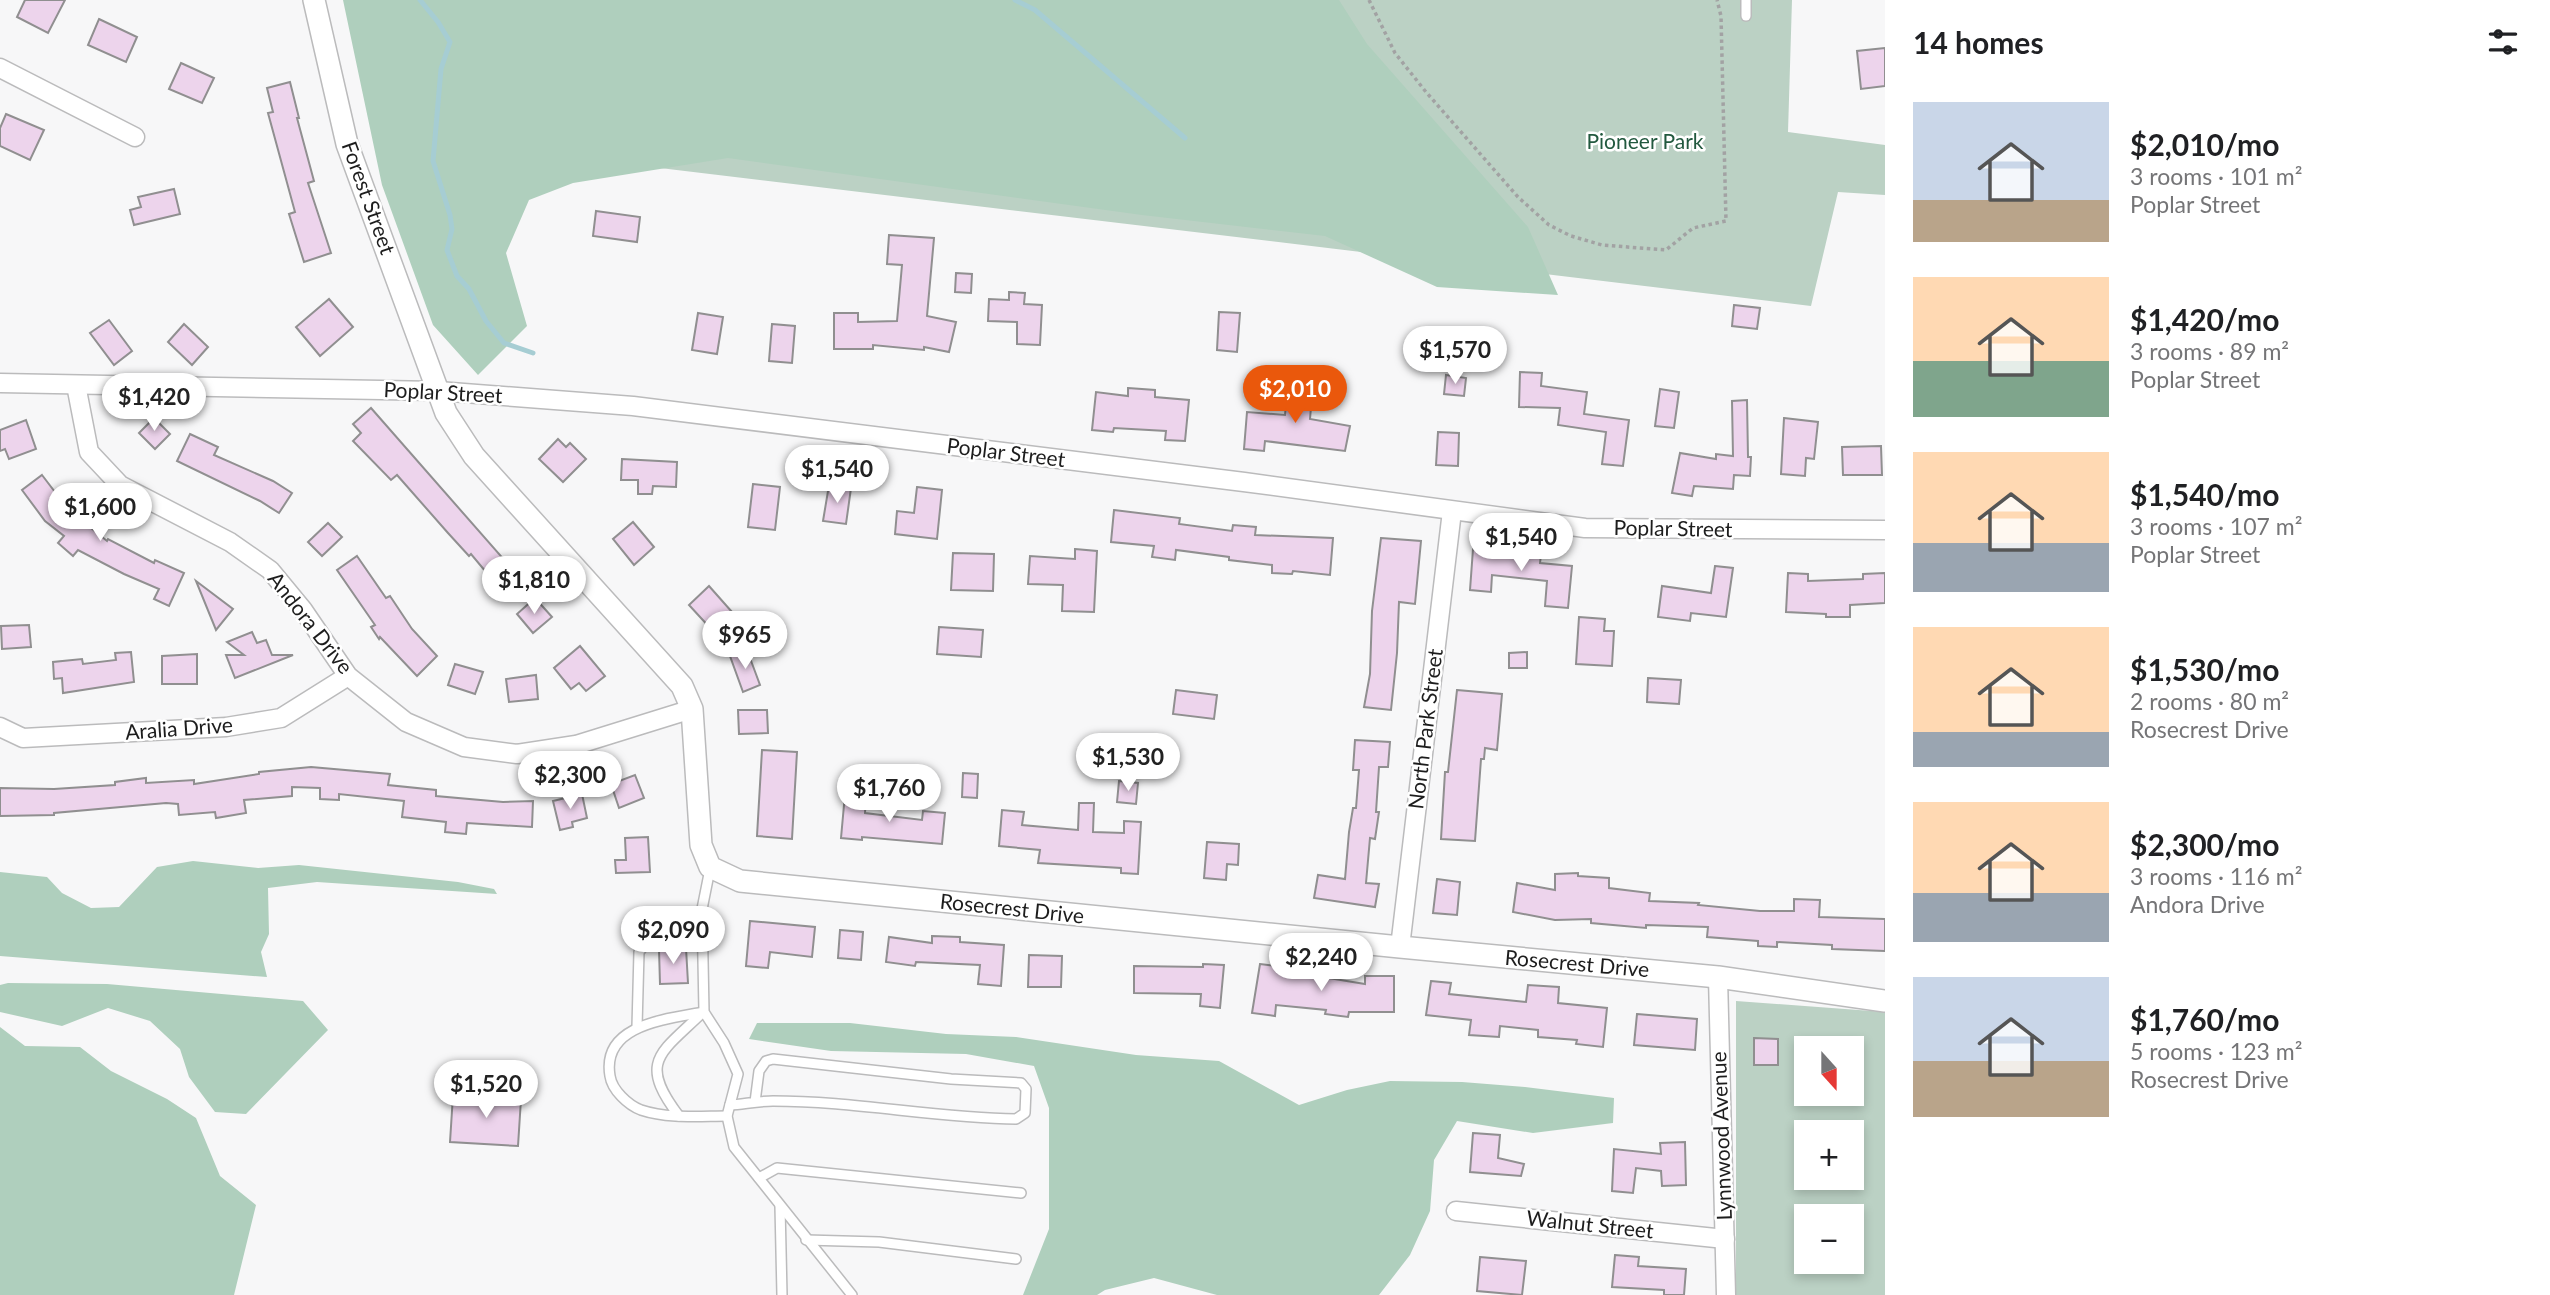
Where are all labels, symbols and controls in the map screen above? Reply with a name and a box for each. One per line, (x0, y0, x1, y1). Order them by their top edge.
icon: filters (2484, 23, 2522, 61)
text: 14 homes (1913, 24, 2044, 60)
text: $2,010/mo (2130, 126, 2279, 162)
park label: Pioneer Park (1587, 128, 1704, 153)
icon: home (1969, 130, 2053, 214)
street label: Forest Street (337, 138, 402, 258)
text: 3 rooms · 101 m² (2130, 162, 2302, 190)
text: Poplar Street (2130, 190, 2260, 218)
text: $1,420/mo (2130, 301, 2279, 337)
icon: home (1969, 305, 2053, 389)
pin: $1,570 (1398, 326, 1512, 386)
text: $1,570 (1419, 335, 1491, 363)
text: 3 rooms · 89 m² (2130, 337, 2289, 365)
text: Poplar Street (2130, 365, 2260, 393)
pin: $2,010 (1238, 366, 1352, 425)
pin: $1,420 (97, 374, 211, 433)
text: $2,010 (1259, 374, 1331, 402)
street label: Poplar Street (383, 376, 504, 407)
text: $1,420 (118, 382, 190, 410)
street label: Poplar Street (946, 432, 1067, 471)
pin: $1,540 (780, 446, 894, 505)
text: $1,540 (801, 454, 873, 482)
text: $1,540/mo (2130, 476, 2279, 512)
icon: home (1969, 480, 2053, 564)
pin: $1,600 (43, 484, 157, 543)
text: $1,600 (64, 492, 136, 520)
text: 3 rooms · 107 m² (2130, 512, 2302, 540)
pin: $1,540 (1464, 514, 1578, 573)
street label: Poplar Street (1613, 514, 1733, 541)
text: $1,540 (1485, 522, 1557, 550)
text: Poplar Street (2130, 540, 2260, 568)
pin: $1,810 (477, 556, 591, 616)
text: $1,810 (498, 565, 570, 593)
street label: Andora Drive (263, 566, 359, 678)
pin: $965 (704, 612, 786, 671)
text: $965 (718, 620, 772, 648)
street label: North Park Street (1402, 647, 1447, 811)
text: $1,530/mo (2130, 651, 2279, 687)
icon: home (1969, 655, 2053, 739)
text: 2 rooms · 80 m² (2130, 687, 2289, 715)
street label: Aralia Drive (124, 711, 234, 744)
text: Rosecrest Drive (2130, 715, 2289, 743)
pin: $1,530 (1071, 734, 1185, 793)
text: $1,530 (1092, 742, 1164, 770)
pin: $2,300 (513, 752, 627, 811)
text: $2,300 (534, 760, 606, 788)
pin: $1,760 (832, 764, 946, 824)
text: $1,760 (853, 773, 925, 801)
text: $2,300/mo (2130, 826, 2279, 862)
icon: home (1969, 830, 2053, 914)
text: 3 rooms · 116 m² (2130, 862, 2302, 890)
street label: Rosecrest Drive (939, 888, 1086, 928)
text: Andora Drive (2130, 890, 2265, 918)
pin: $2,090 (616, 906, 730, 966)
text: $2,090 (637, 915, 709, 943)
pin: $2,240 (1264, 934, 1378, 993)
text: $2,240 (1285, 942, 1357, 970)
street label: Rosecrest Drive (1504, 944, 1650, 981)
text: $1,760/mo (2130, 1001, 2279, 1037)
icon: home (1969, 1005, 2053, 1089)
north arrow (1794, 1036, 1864, 1106)
map controls (1794, 1036, 1864, 1274)
text: 5 rooms · 123 m² (2130, 1037, 2302, 1065)
street label: Lynnwood Avenue (1705, 1051, 1736, 1221)
pin: $1,520 (429, 1060, 543, 1120)
text: Rosecrest Drive (2130, 1065, 2289, 1093)
text: $1,520 (450, 1069, 522, 1097)
button: + (1794, 1120, 1864, 1190)
street label: Walnut Street (1525, 1204, 1655, 1243)
button: − (1794, 1204, 1864, 1274)

